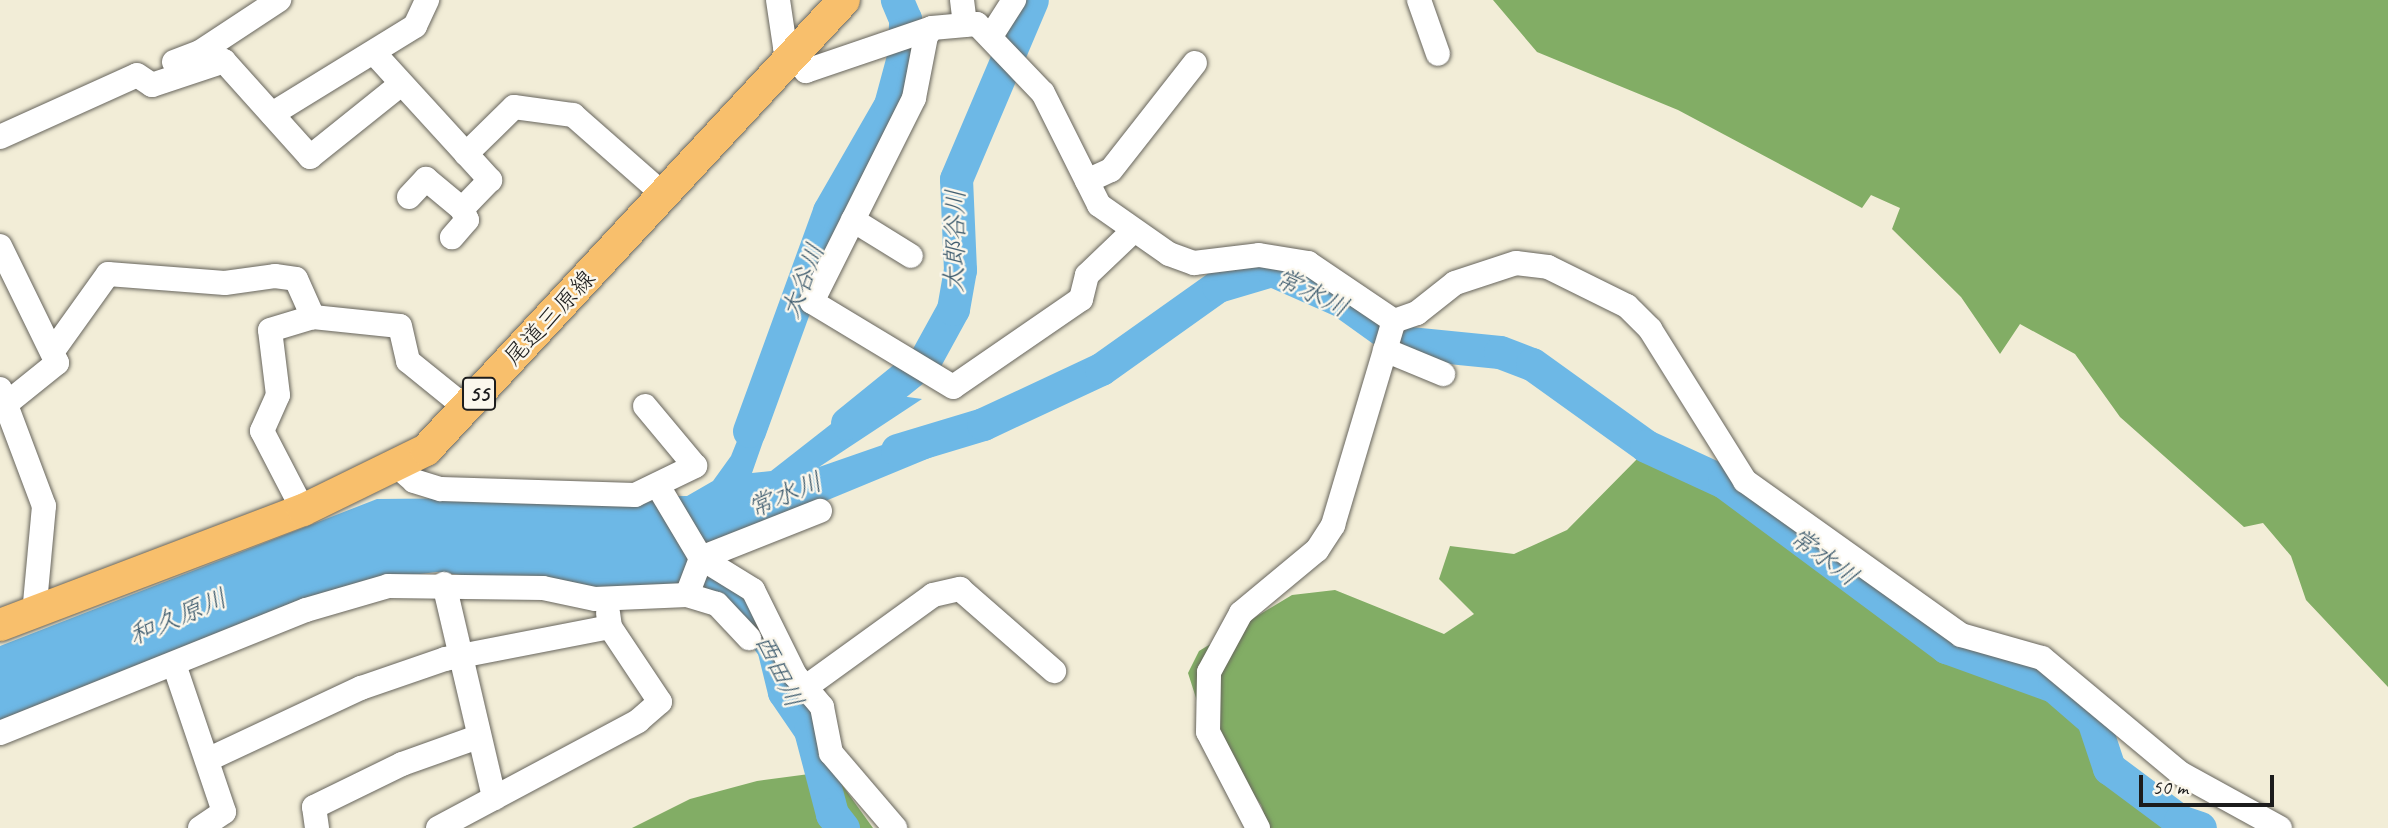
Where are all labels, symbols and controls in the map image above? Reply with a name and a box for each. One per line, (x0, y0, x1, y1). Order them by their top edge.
water label: 太郎谷川 (938, 189, 972, 293)
water label: 大谷川 (774, 239, 832, 323)
water label: 常水川 (1270, 262, 1354, 324)
street label: 尾道三原線 (499, 264, 601, 372)
road number: 55 (462, 374, 496, 414)
water label: 常水川 (743, 466, 827, 524)
water label: 常水川 (1783, 521, 1865, 593)
water label: 和久原川 (124, 582, 232, 652)
water label: 西田川 (748, 629, 810, 713)
scale bar (2143, 762, 2278, 806)
text: 50 m (2152, 774, 2188, 800)

